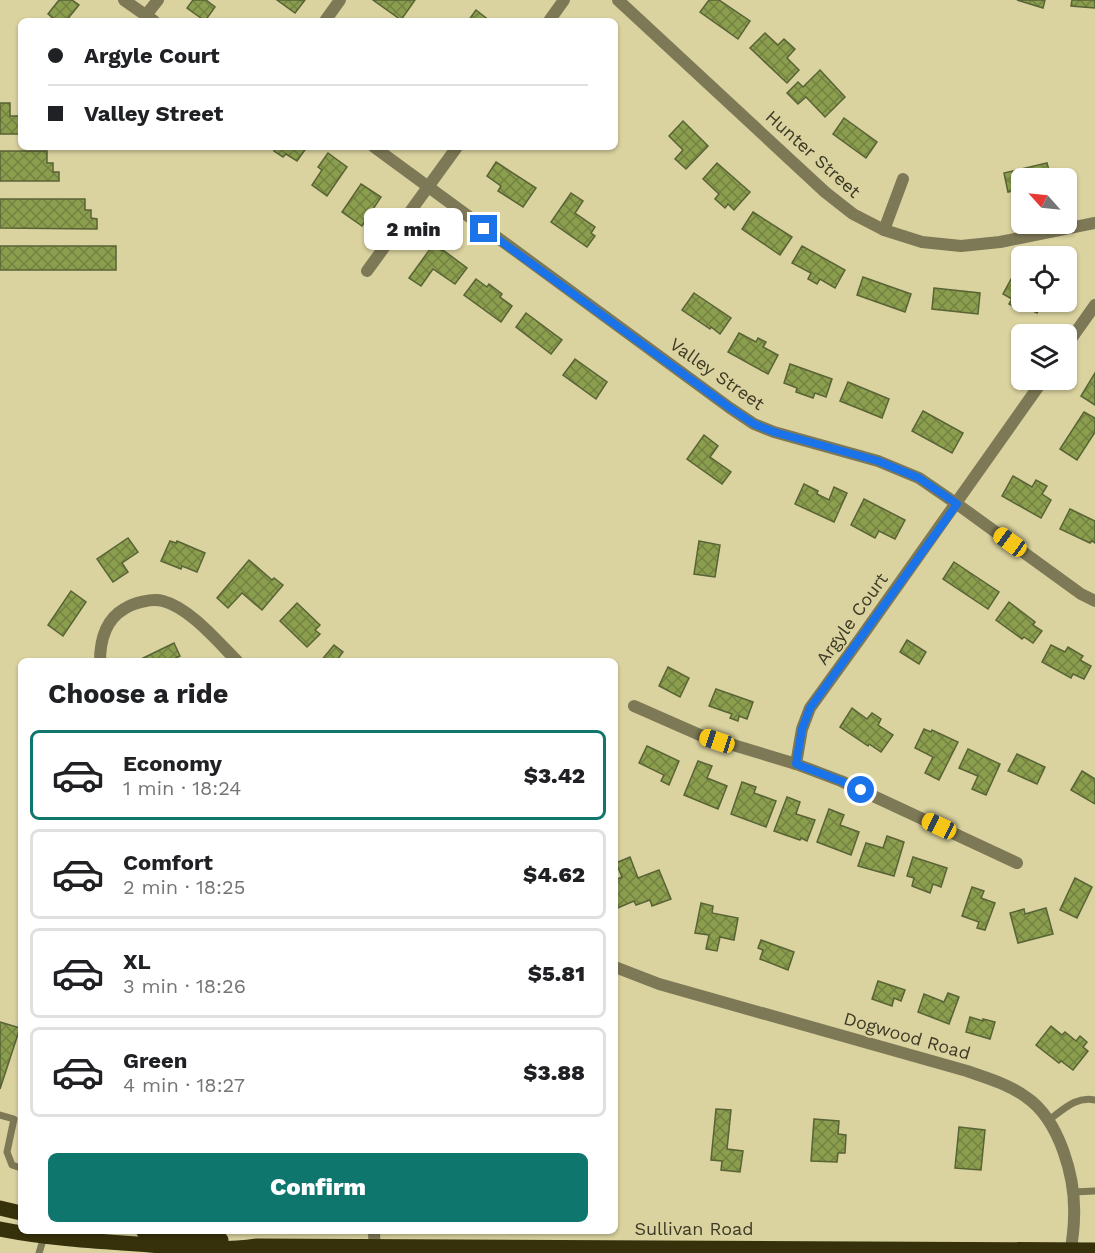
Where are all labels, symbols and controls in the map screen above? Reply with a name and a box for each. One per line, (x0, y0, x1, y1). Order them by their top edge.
text: Argyle Court (84, 43, 220, 68)
text: Valley Street (84, 101, 223, 126)
street label: Hunter Street (762, 106, 865, 202)
north arrow (1011, 168, 1077, 234)
map controls (1011, 168, 1077, 390)
callout: 2 min (364, 208, 463, 250)
route end (470, 215, 497, 242)
text: 2 min (386, 217, 441, 241)
button: locate (1011, 246, 1077, 312)
button: layers (1011, 324, 1077, 390)
street label: Valley Street (666, 333, 769, 414)
car (990, 524, 1030, 560)
street label: Argyle Court (811, 568, 892, 669)
text: Choose a ride (48, 678, 228, 710)
car (697, 727, 737, 755)
icon: car (51, 748, 105, 802)
text: Economy (123, 751, 222, 776)
text: $3.42 (524, 763, 585, 788)
text: 1 min · 18:24 (123, 776, 241, 800)
route start (847, 776, 874, 803)
car (919, 810, 959, 842)
icon: car (51, 847, 105, 901)
text: Comfort (123, 850, 213, 875)
text: $4.62 (523, 862, 585, 887)
text: 2 min · 18:25 (123, 875, 245, 899)
icon: car (51, 946, 105, 1000)
text: XL (123, 949, 151, 974)
text: $5.81 (528, 961, 585, 986)
text: 3 min · 18:26 (123, 974, 246, 998)
street label: Dogwood Road (841, 1007, 973, 1064)
icon: car (51, 1045, 105, 1099)
text: Green (123, 1048, 187, 1073)
text: $3.88 (523, 1060, 585, 1085)
text: 4 min · 18:27 (123, 1073, 245, 1097)
button: Confirm (48, 1153, 588, 1222)
street label: Sullivan Road (635, 1218, 753, 1239)

